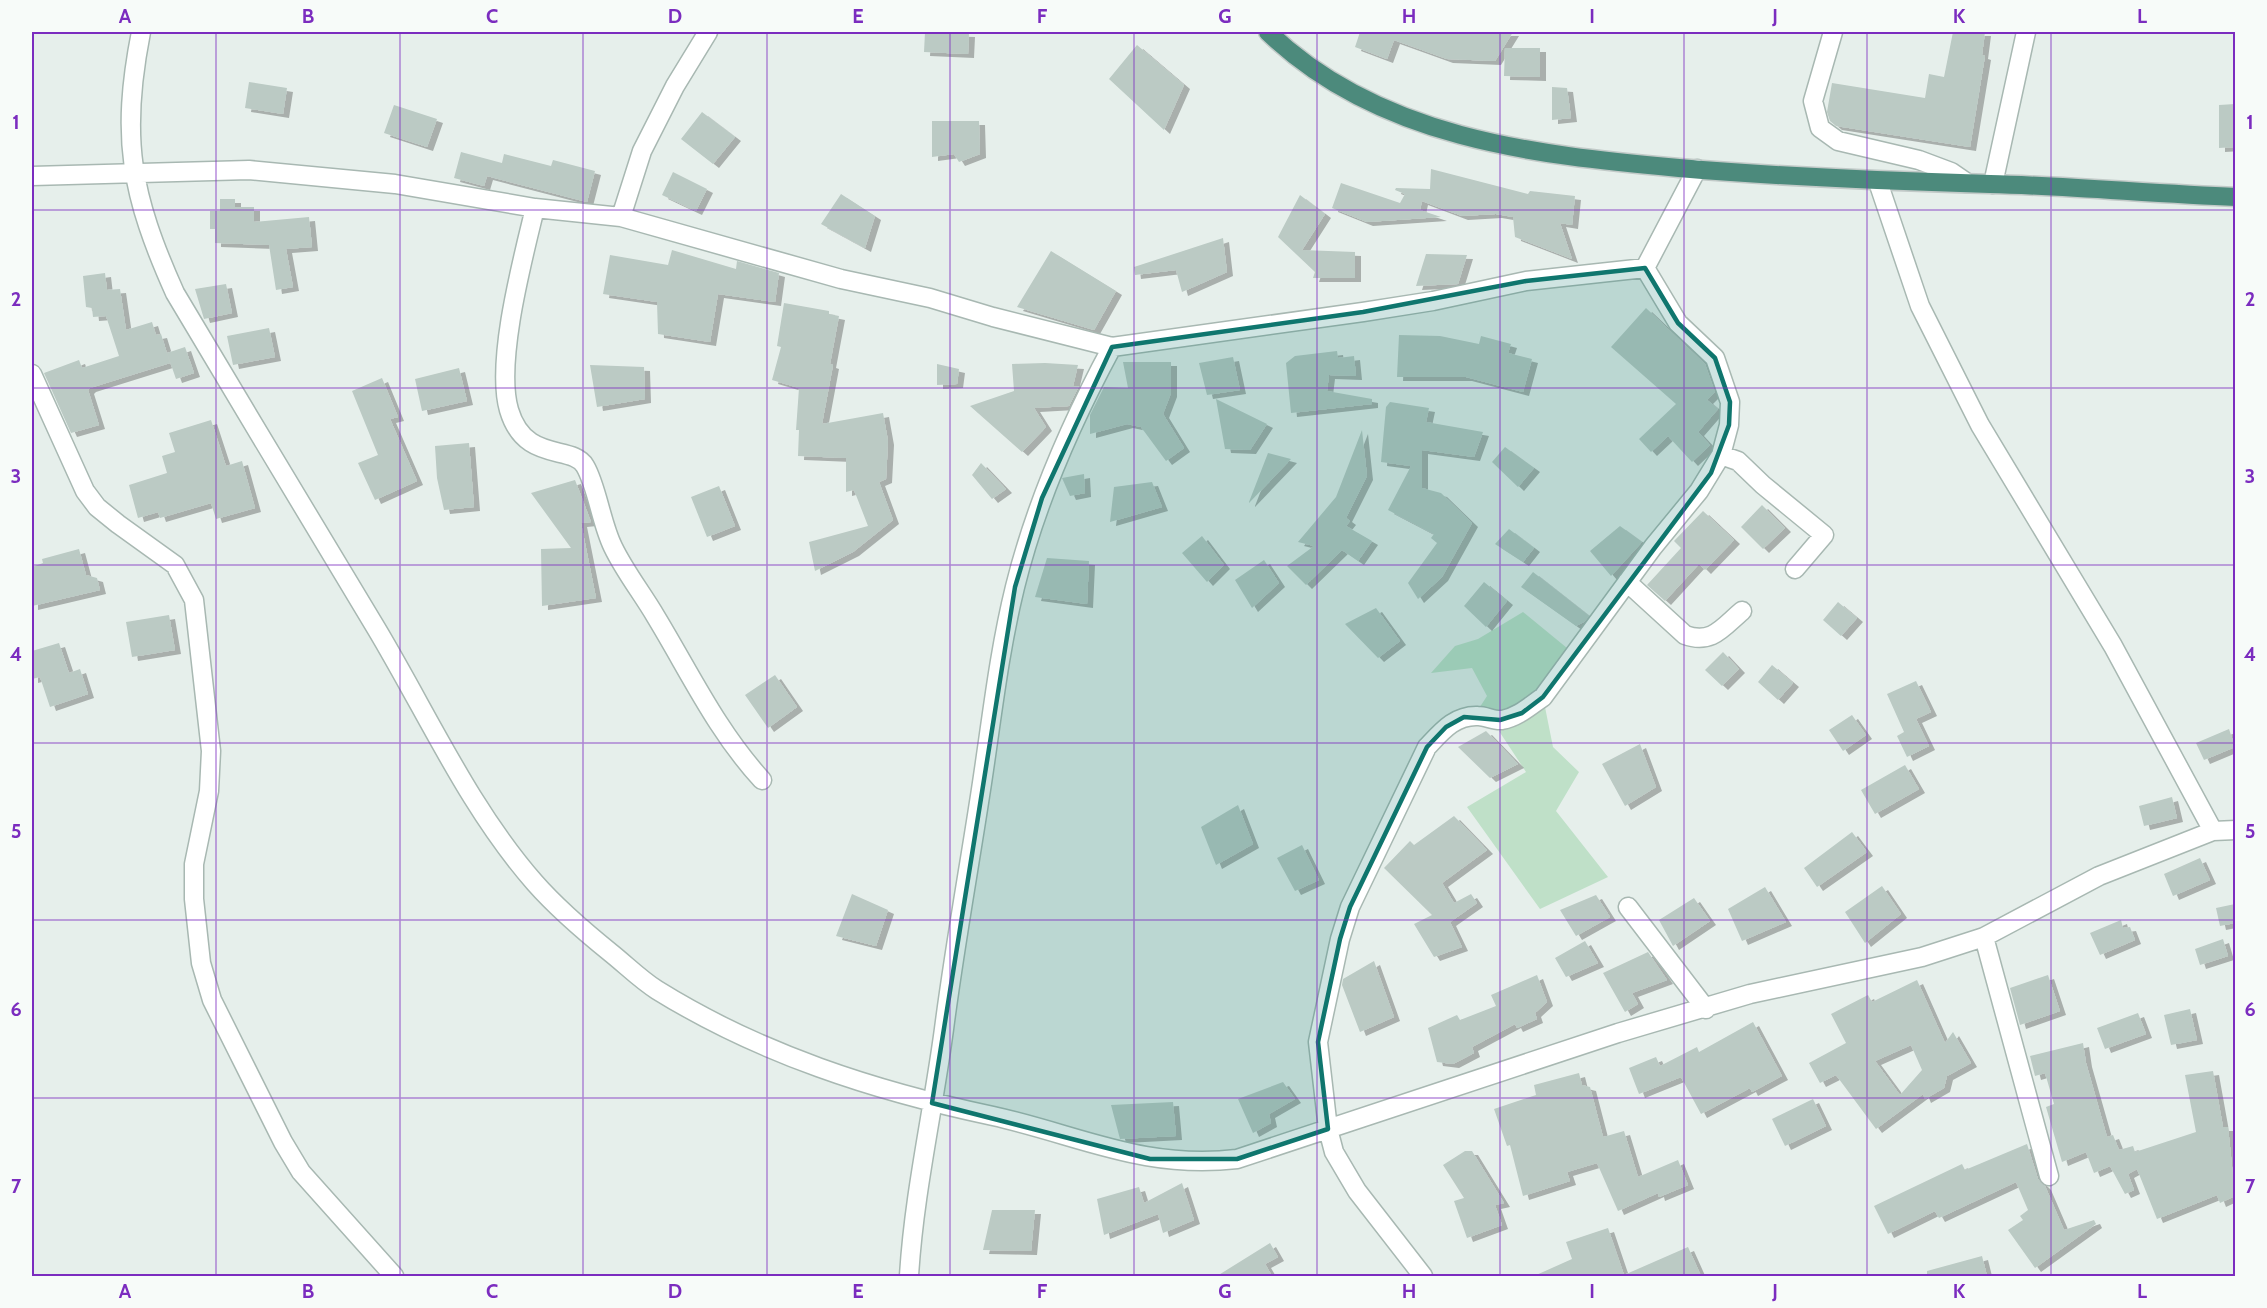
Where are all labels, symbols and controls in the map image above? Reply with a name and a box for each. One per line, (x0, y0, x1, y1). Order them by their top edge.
text: A (119, 4, 132, 28)
text: B (302, 4, 314, 28)
text: C (486, 4, 498, 28)
text: D (668, 4, 682, 28)
text: E (852, 4, 864, 28)
text: F (1037, 4, 1048, 28)
text: G (1218, 4, 1232, 28)
text: H (1402, 4, 1416, 28)
text: I (1589, 4, 1595, 28)
text: J (1771, 4, 1778, 28)
text: K (1953, 4, 1966, 28)
text: L (2137, 4, 2147, 28)
text: 1 (12, 110, 20, 134)
text: 1 (2246, 110, 2254, 134)
text: 2 (11, 287, 21, 311)
text: 2 (2245, 287, 2255, 311)
text: 3 (11, 464, 21, 488)
text: 3 (2245, 464, 2255, 488)
text: 4 (10, 642, 22, 666)
text: 4 (2244, 642, 2256, 666)
text: 5 (11, 819, 21, 843)
text: 5 (2245, 819, 2255, 843)
text: 6 (10, 997, 22, 1021)
text: 6 (2244, 997, 2256, 1021)
text: 7 (11, 1174, 22, 1198)
text: 7 (2245, 1174, 2256, 1198)
text: A (119, 1279, 132, 1303)
text: B (302, 1279, 314, 1303)
text: C (486, 1279, 498, 1303)
text: D (668, 1279, 682, 1303)
text: E (852, 1279, 864, 1303)
text: F (1037, 1279, 1048, 1303)
text: G (1218, 1279, 1232, 1303)
text: H (1402, 1279, 1416, 1303)
text: I (1589, 1279, 1595, 1303)
text: J (1771, 1279, 1778, 1303)
text: K (1953, 1279, 1966, 1303)
text: L (2137, 1279, 2147, 1303)

